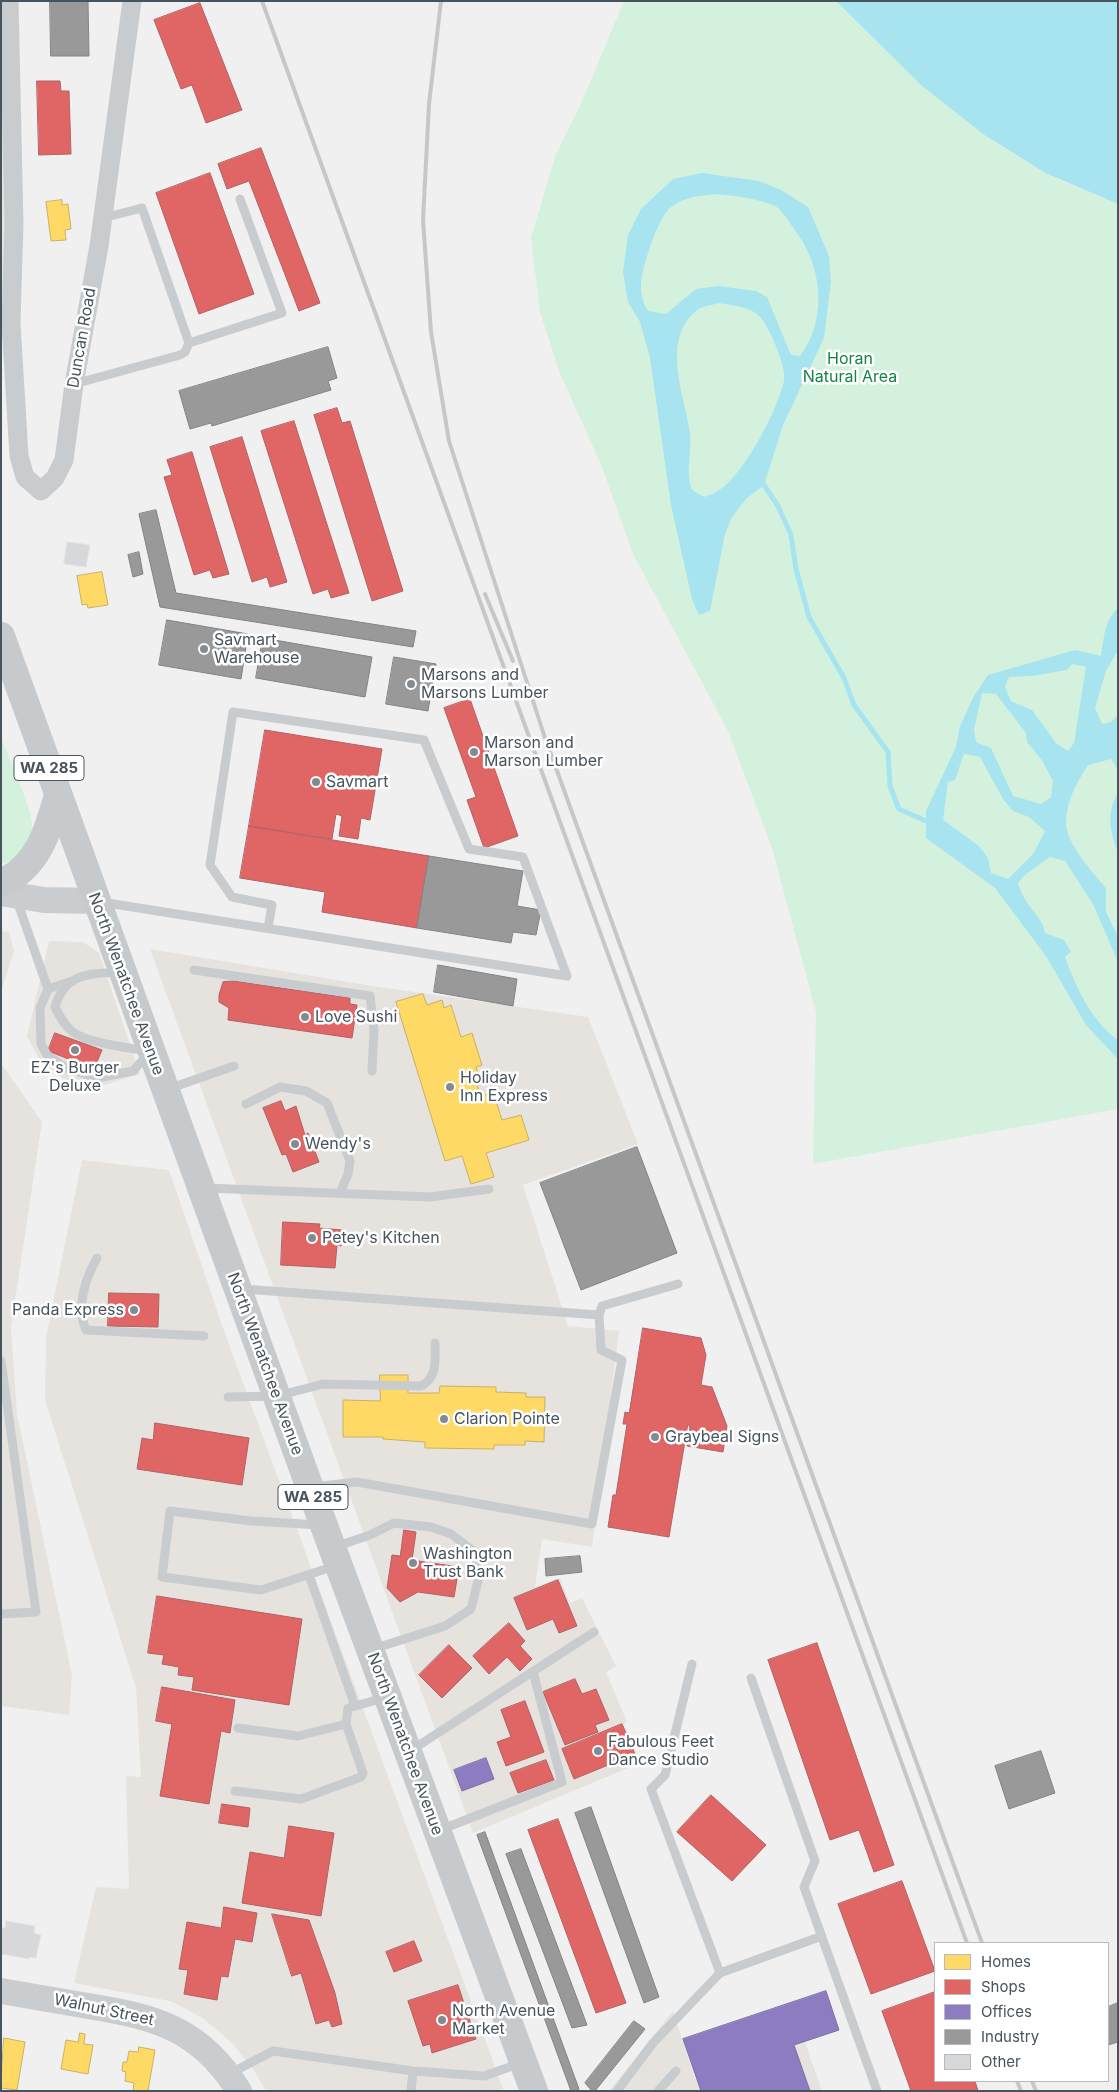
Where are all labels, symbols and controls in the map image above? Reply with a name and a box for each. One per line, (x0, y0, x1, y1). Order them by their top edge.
street label: Duncan Road (64, 286, 100, 390)
park label: Horan Natural Area (803, 349, 897, 387)
place label: Savmart Warehouse (214, 630, 299, 668)
marker: Savmart Warehouse (198, 643, 210, 655)
place label: Marsons and Marsons Lumber (421, 665, 549, 703)
marker: Marsons and Marsons Lumber (405, 678, 417, 690)
place label: Marson and Marson Lumber (484, 733, 603, 771)
marker: Marson and Marson Lumber (468, 746, 480, 758)
road number: WA 285 (14, 756, 84, 780)
place label: Savmart (326, 772, 389, 792)
marker: Savmart (310, 776, 322, 788)
street label: North Wenatchee Avenue (84, 890, 168, 1078)
place label: Love Sushi (315, 1007, 397, 1027)
marker: Love Sushi (299, 1011, 311, 1023)
marker: EZ's Burger Deluxe (69, 1044, 81, 1056)
place label: EZ's Burger Deluxe (31, 1058, 119, 1096)
place label: Holiday Inn Express (460, 1068, 548, 1106)
marker: Holiday Inn Express (444, 1081, 456, 1093)
place label: Wendy's (305, 1134, 371, 1154)
marker: Wendy's (289, 1138, 301, 1150)
place label: Petey's Kitchen (322, 1228, 440, 1248)
marker: Petey's Kitchen (306, 1232, 318, 1244)
street label: North Wenatchee Avenue (223, 1270, 307, 1458)
place label: Panda Express (12, 1300, 124, 1320)
marker: Panda Express (128, 1304, 140, 1316)
place label: Clarion Pointe (454, 1409, 560, 1429)
marker: Clarion Pointe (438, 1413, 450, 1425)
place label: Graybeal Signs (665, 1427, 779, 1447)
marker: Graybeal Signs (649, 1431, 661, 1443)
road number: WA 285 (278, 1484, 348, 1510)
place label: Washington Trust Bank (423, 1544, 512, 1582)
marker: Washington Trust Bank (407, 1557, 419, 1569)
street label: North Wenatchee Avenue (363, 1650, 447, 1838)
place label: Fabulous Feet Dance Studio (608, 1732, 714, 1770)
marker: Fabulous Feet Dance Studio (592, 1745, 604, 1757)
legend (934, 1942, 1109, 2082)
text: Homes (981, 1952, 1031, 1971)
text: Shops (981, 1977, 1026, 1996)
street label: Walnut Street (52, 1990, 156, 2030)
place label: North Avenue Market (452, 2001, 555, 2039)
text: Offices (981, 2002, 1032, 2021)
marker: North Avenue Market (436, 2014, 448, 2026)
text: Industry (981, 2027, 1039, 2046)
text: Other (981, 2052, 1021, 2071)

